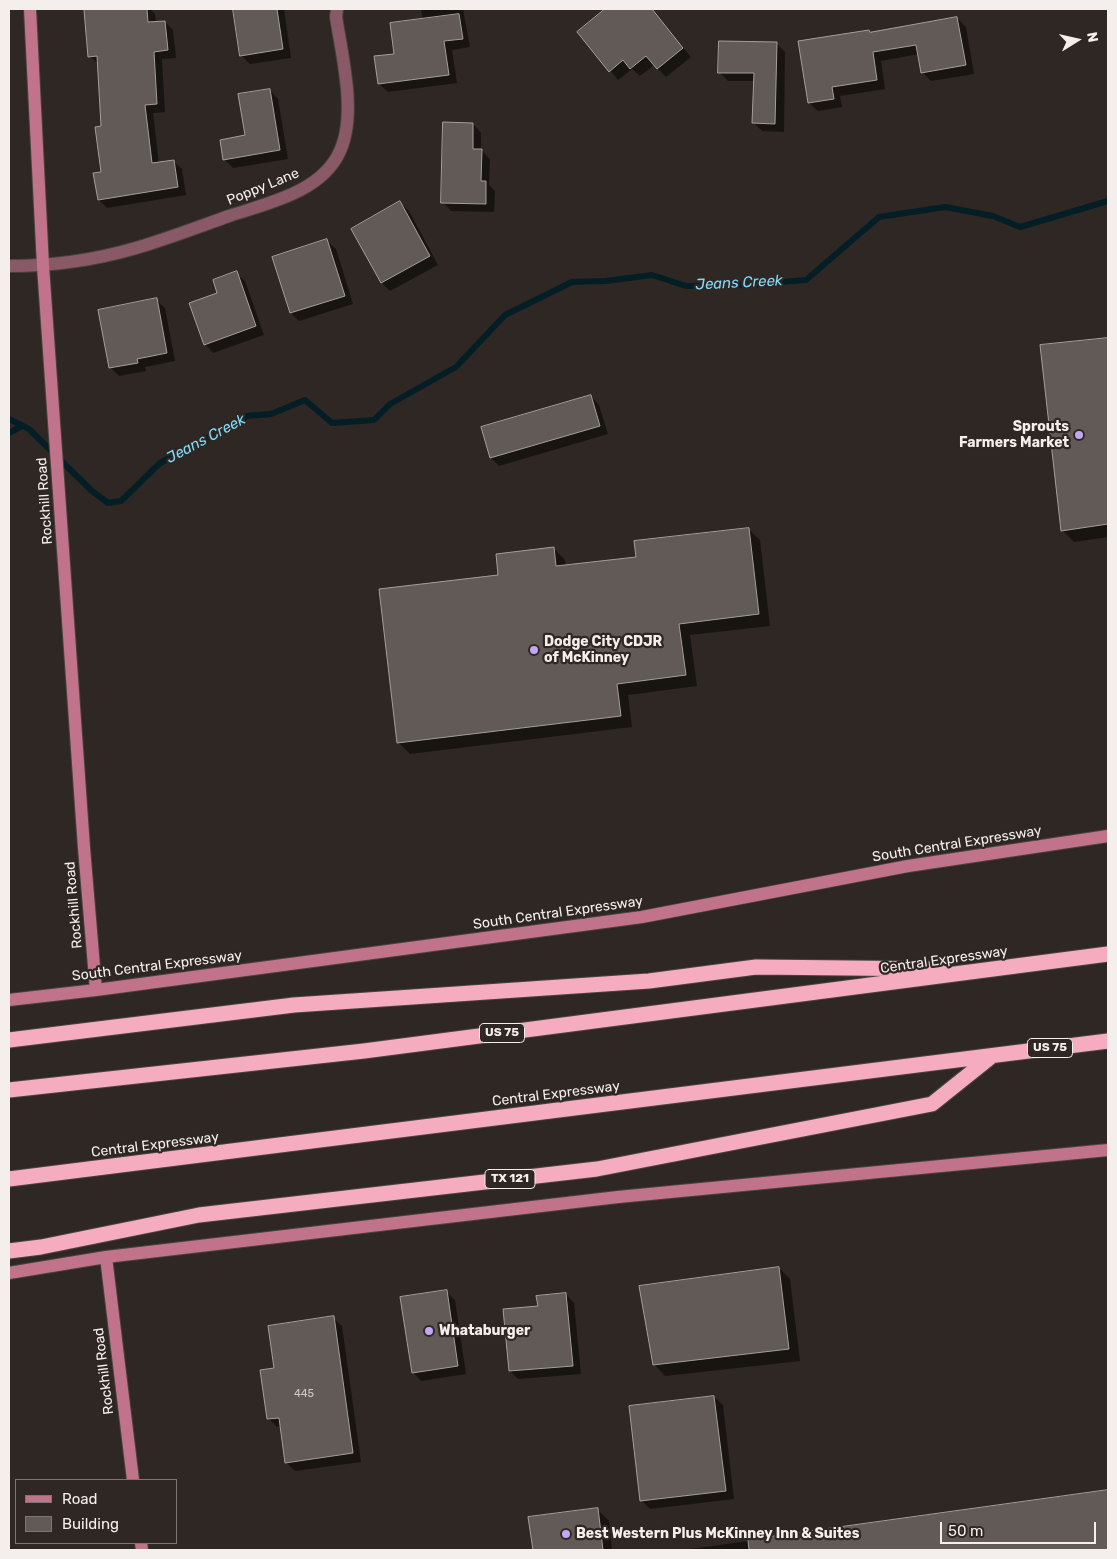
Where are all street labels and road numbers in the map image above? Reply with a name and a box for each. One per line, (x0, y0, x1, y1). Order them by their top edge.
street label: Poppy Lane (224, 165, 302, 209)
street label: Rockhill Road (34, 457, 56, 545)
street label: South Central Expressway (871, 822, 1043, 866)
street label: Rockhill Road (62, 861, 86, 949)
street label: South Central Expressway (472, 893, 644, 933)
street label: Central Expressway (879, 943, 1009, 977)
street label: South Central Expressway (71, 947, 243, 985)
road number: US 75 (480, 1024, 524, 1042)
road number: US 75 (1028, 1038, 1072, 1058)
street label: Central Expressway (491, 1078, 621, 1110)
street label: Central Expressway (90, 1129, 220, 1161)
road number: TX 121 (485, 1170, 535, 1188)
street label: Rockhill Road (90, 1327, 118, 1415)

